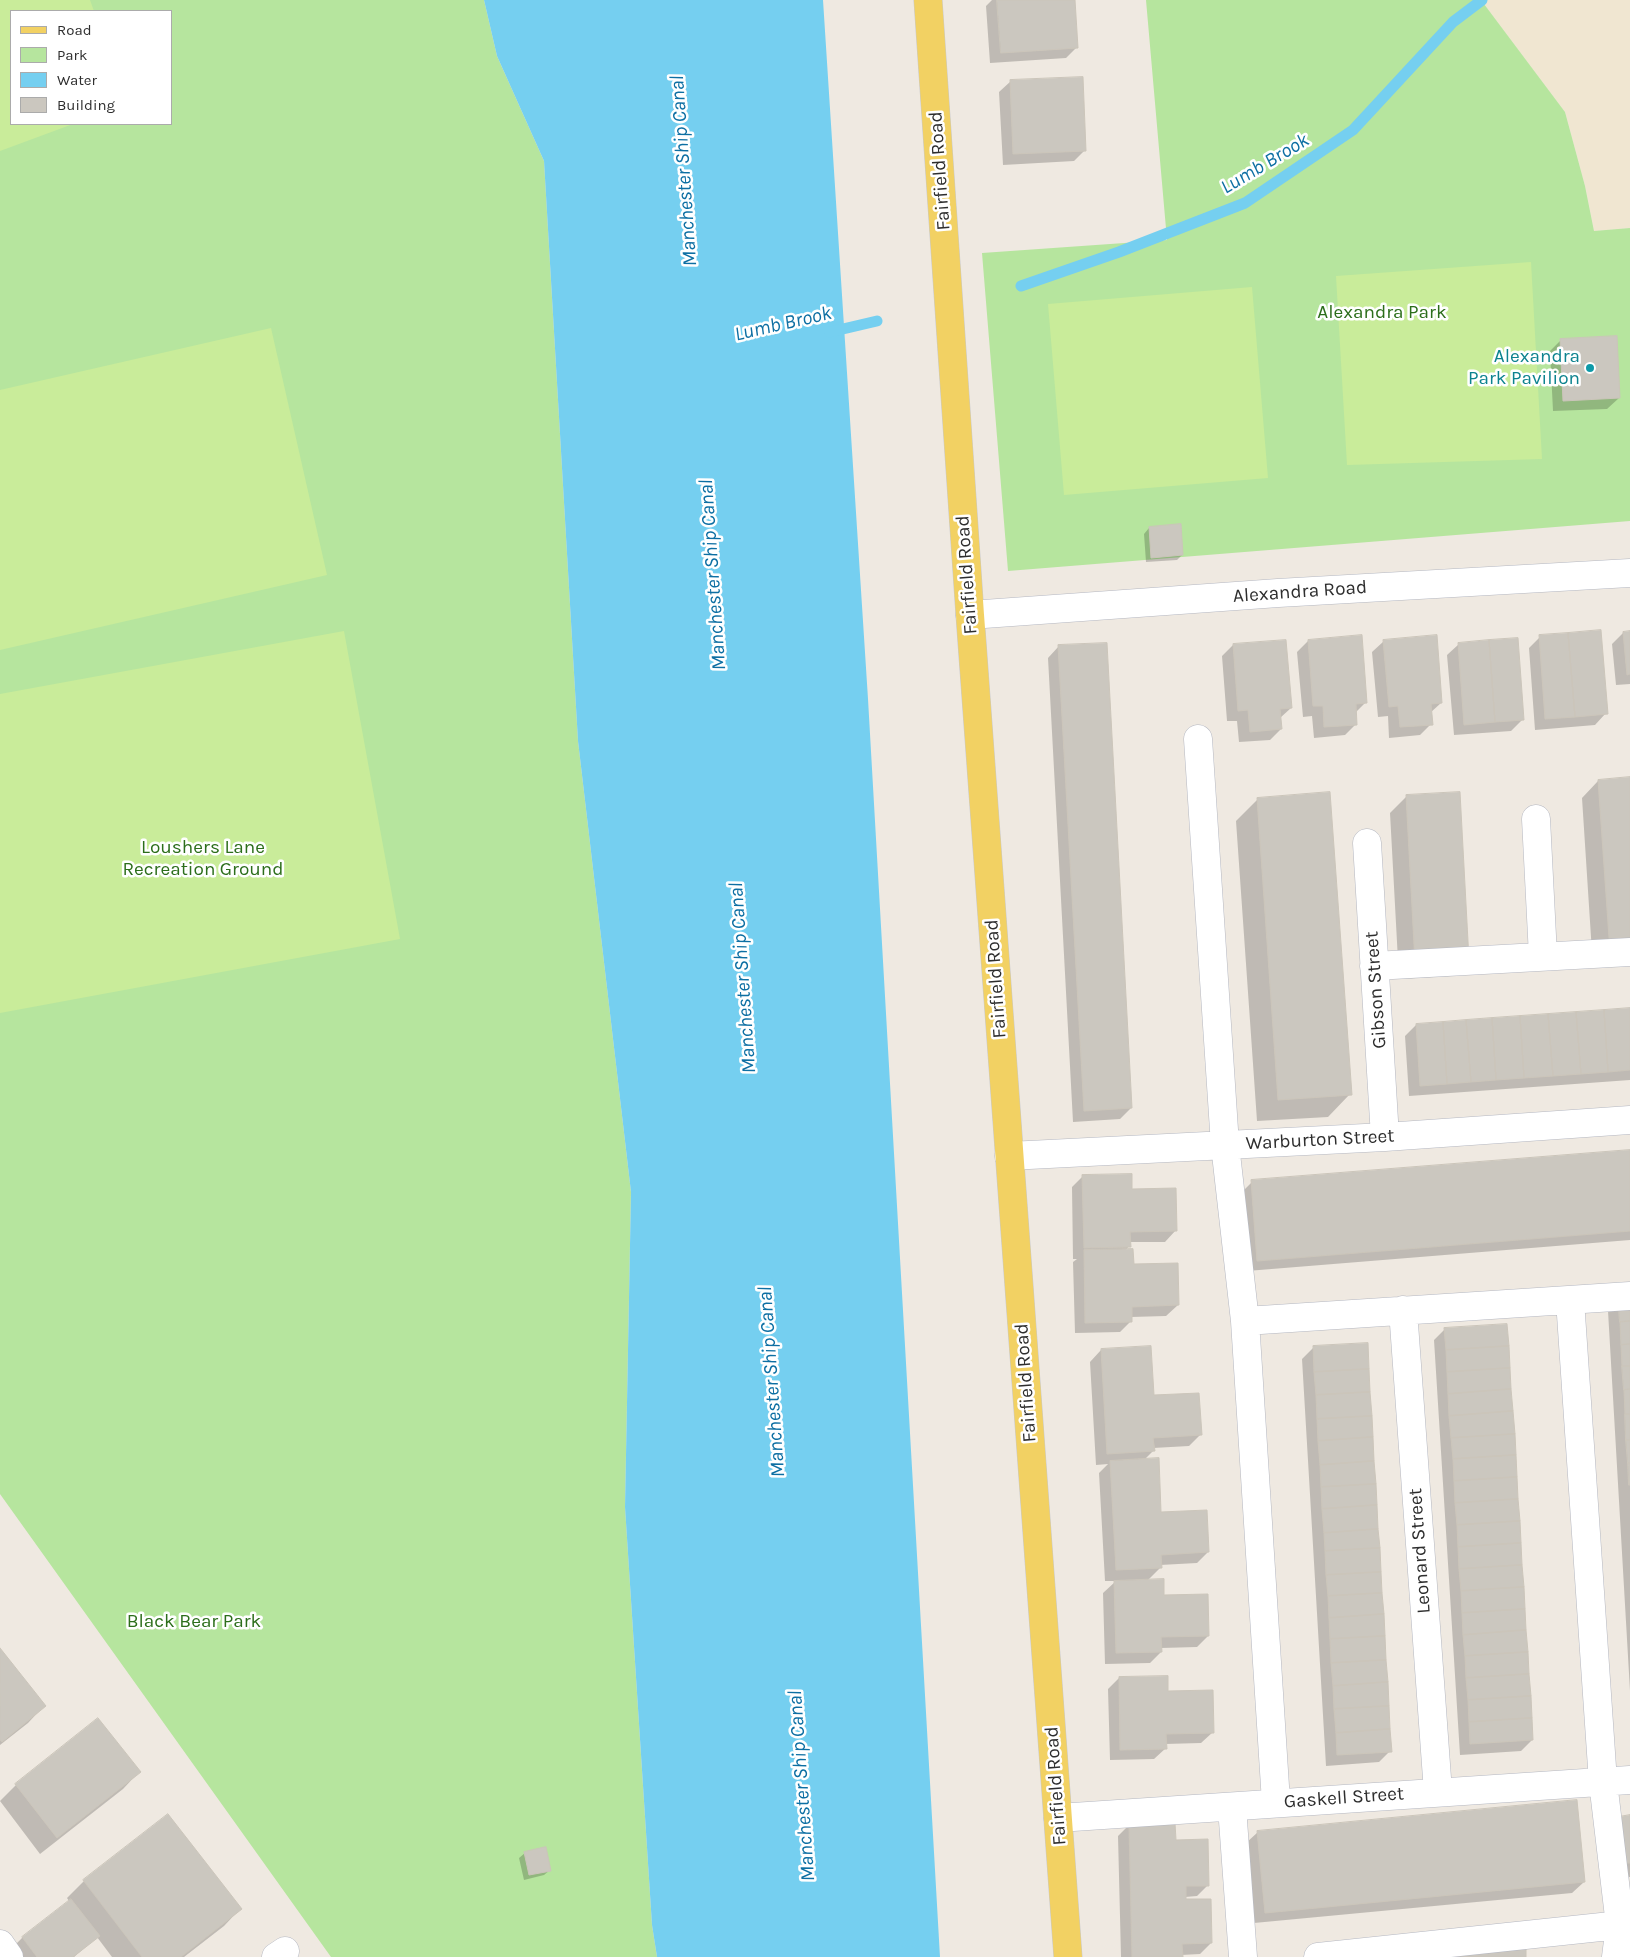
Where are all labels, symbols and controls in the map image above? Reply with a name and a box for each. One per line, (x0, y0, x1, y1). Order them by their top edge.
legend (10, 10, 172, 125)
text: Road (57, 21, 92, 39)
text: Park (57, 46, 87, 64)
text: Water (57, 71, 97, 89)
water label: Manchester Ship Canal (665, 75, 703, 267)
text: Building (57, 96, 115, 114)
street label: Fairfield Road (924, 111, 956, 231)
water label: Lumb Brook (1216, 128, 1314, 200)
water label: Lumb Brook (732, 301, 834, 347)
park label: Alexandra Park (1317, 302, 1447, 324)
place label: Alexandra Park Pavilion (1468, 346, 1580, 390)
marker: Alexandra Park Pavilion (1584, 362, 1596, 374)
water label: Manchester Ship Canal (694, 479, 732, 671)
street label: Fairfield Road (951, 515, 983, 635)
street label: Alexandra Road (1232, 576, 1368, 608)
park label: Loushers Lane Recreation Ground (122, 837, 284, 881)
water label: Manchester Ship Canal (724, 882, 762, 1074)
street label: Fairfield Road (980, 919, 1012, 1039)
street label: Gibson Street (1361, 931, 1391, 1049)
street label: Warburton Street (1245, 1125, 1395, 1155)
water label: Manchester Ship Canal (753, 1286, 791, 1478)
street label: Fairfield Road (1010, 1323, 1042, 1443)
street label: Leonard Street (1404, 1487, 1436, 1615)
park label: Black Bear Park (127, 1611, 261, 1633)
water label: Manchester Ship Canal (783, 1690, 821, 1882)
street label: Fairfield Road (1040, 1726, 1072, 1846)
street label: Gaskell Street (1283, 1782, 1405, 1814)

